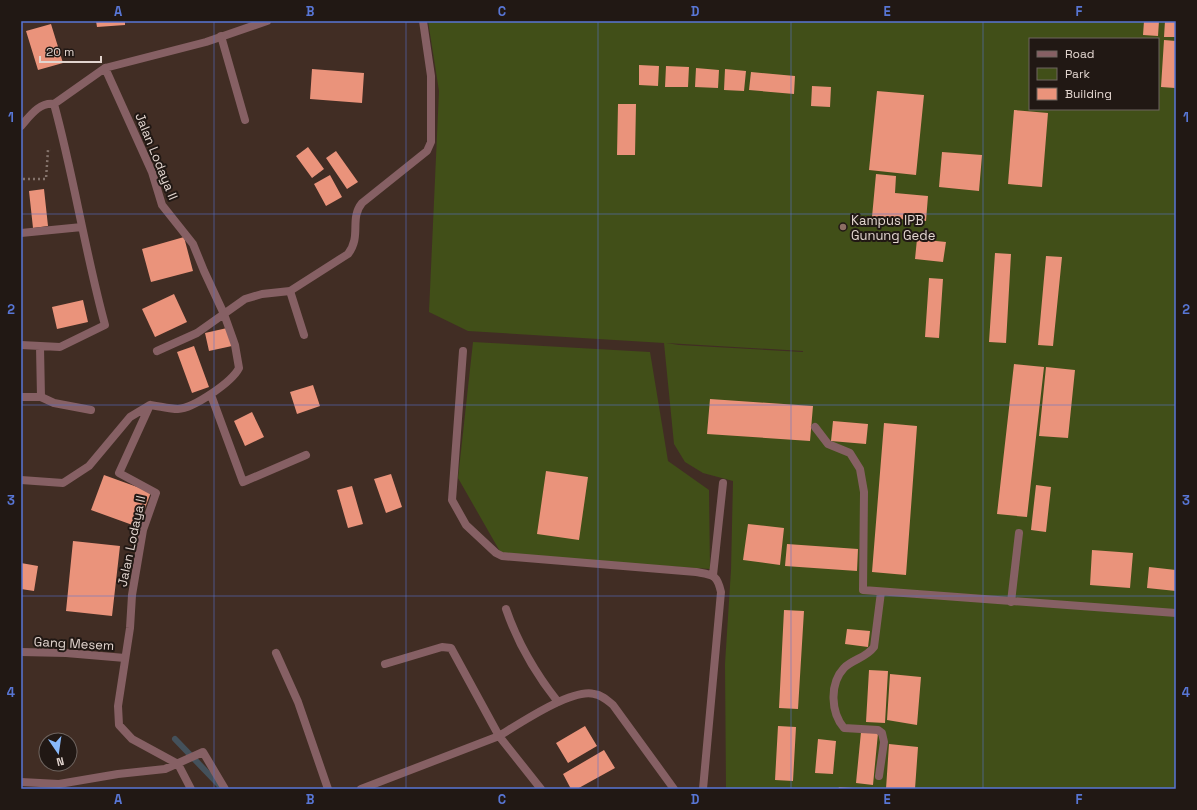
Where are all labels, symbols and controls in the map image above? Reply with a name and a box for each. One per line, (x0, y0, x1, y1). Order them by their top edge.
text: A (114, 3, 123, 20)
text: B (306, 3, 315, 20)
text: C (498, 3, 506, 20)
text: D (691, 3, 700, 20)
text: E (883, 3, 891, 20)
text: F (1076, 3, 1083, 20)
scale bar (40, 38, 101, 64)
legend (1029, 38, 1159, 110)
text: 20 m (46, 44, 74, 60)
text: Road (1065, 46, 1094, 62)
text: Park (1065, 66, 1090, 82)
text: Building (1065, 86, 1112, 102)
text: 1 (8, 109, 14, 126)
text: 1 (1183, 109, 1189, 126)
street label: Jalan Lodaya II (131, 110, 182, 202)
place label: Kampus IPB Gunung Gede (851, 212, 935, 244)
marker: Kampus IPB Gunung Gede (838, 222, 848, 232)
text: 2 (7, 301, 15, 318)
text: 2 (1182, 301, 1190, 318)
text: 3 (7, 492, 15, 509)
text: 3 (1182, 492, 1190, 509)
street label: Jalan Lodaya II (114, 494, 149, 588)
street label: Gang Mesem (33, 633, 115, 654)
text: 4 (7, 684, 15, 701)
text: 4 (1182, 684, 1190, 701)
north arrow (38, 732, 78, 772)
text: N (55, 754, 65, 769)
text: A (114, 791, 123, 808)
text: B (306, 791, 315, 808)
text: C (498, 791, 506, 808)
text: D (691, 791, 700, 808)
text: E (883, 791, 891, 808)
text: F (1076, 791, 1083, 808)

